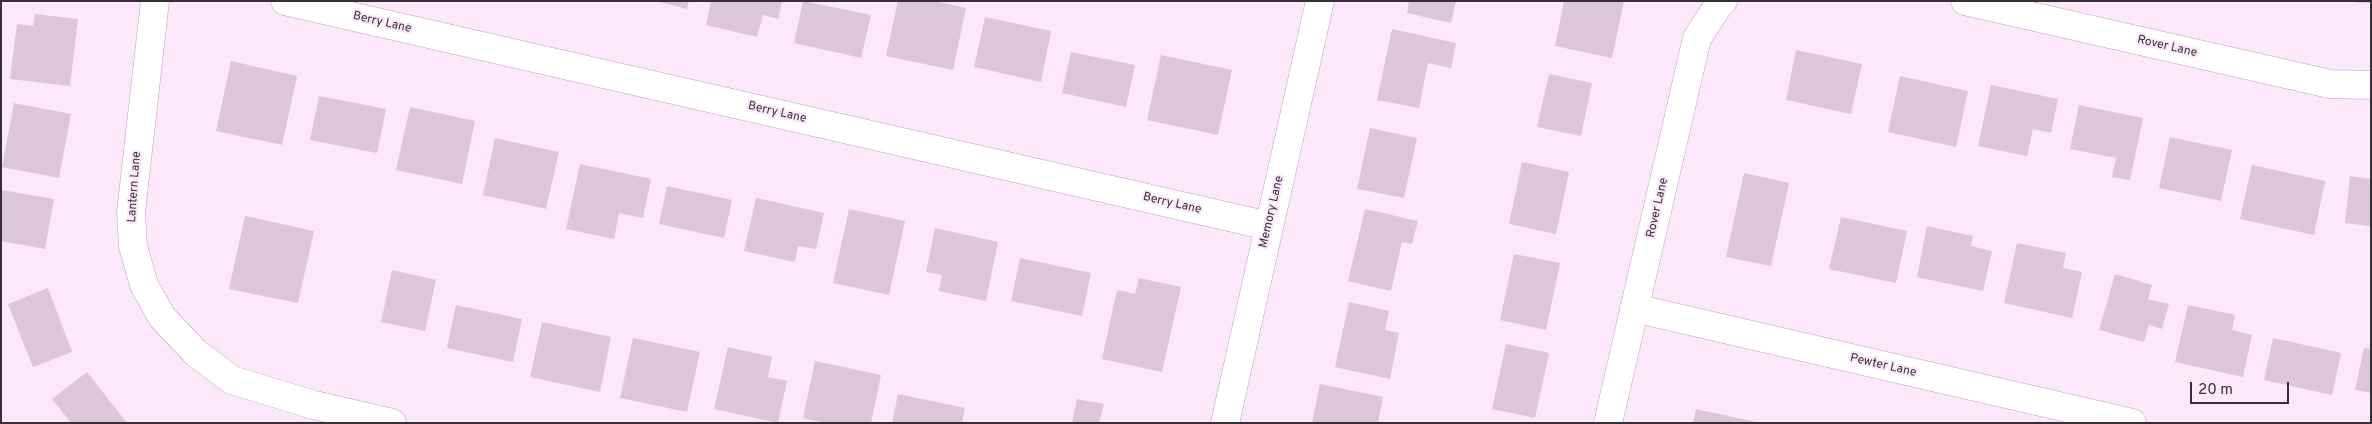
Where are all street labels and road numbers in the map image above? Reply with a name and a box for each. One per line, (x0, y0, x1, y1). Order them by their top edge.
street label: Berry Lane (351, 9, 413, 37)
street label: Rover Lane (2136, 33, 2198, 61)
street label: Berry Lane (746, 99, 808, 127)
street label: Lantern Lane (125, 151, 145, 223)
street label: Memory Lane (1257, 174, 1287, 250)
street label: Rover Lane (1644, 177, 1672, 239)
street label: Berry Lane (1141, 190, 1203, 218)
street label: Pewter Lane (1848, 351, 1918, 381)

